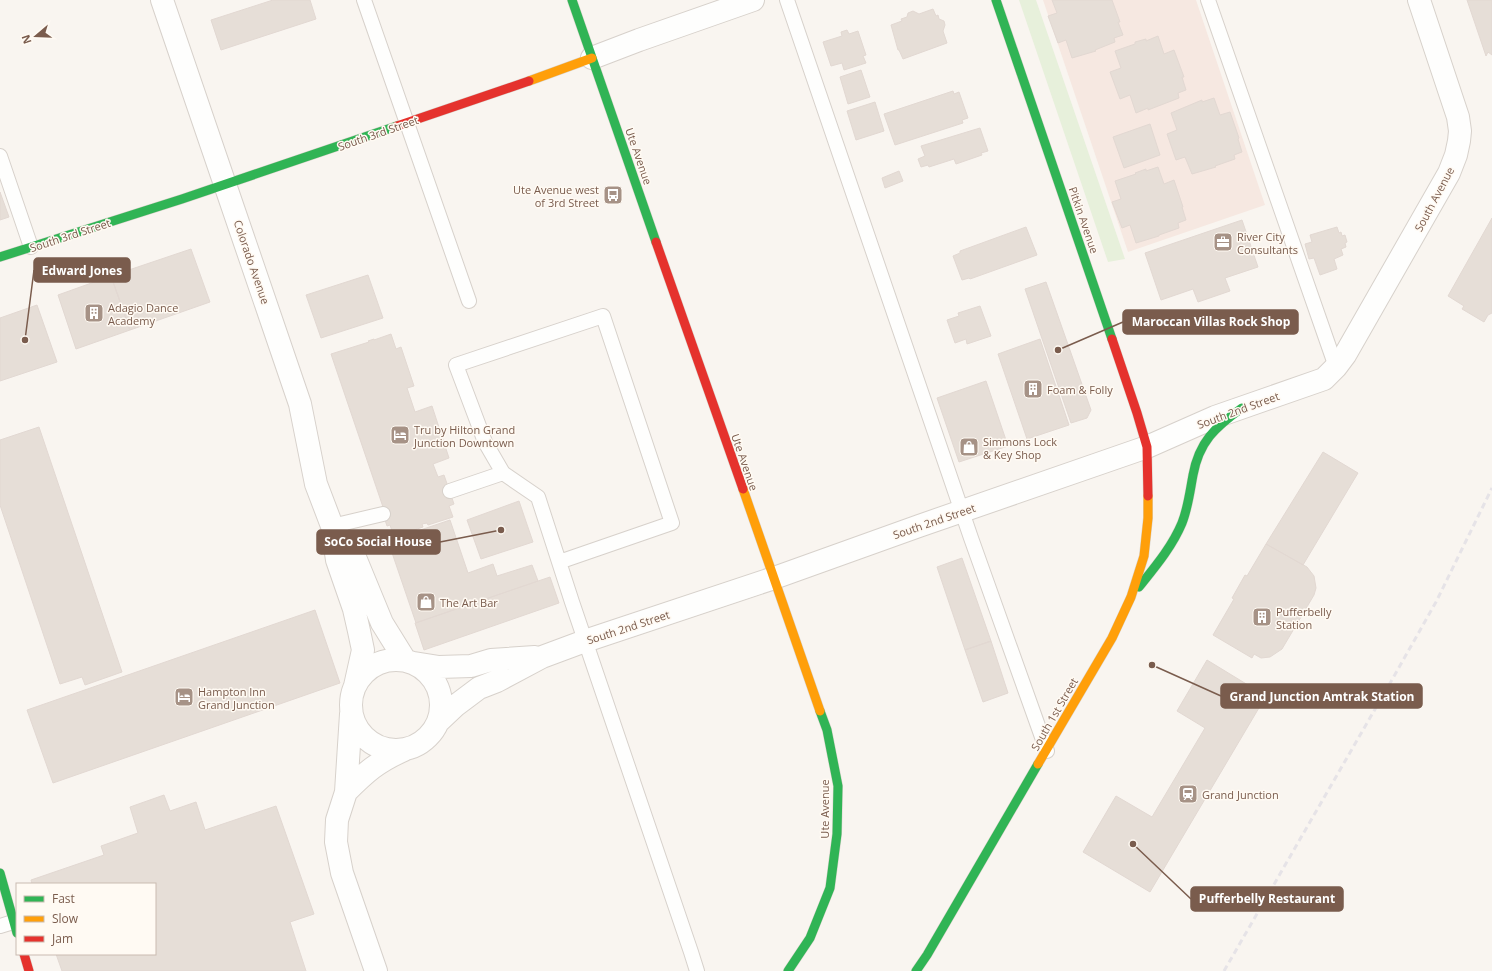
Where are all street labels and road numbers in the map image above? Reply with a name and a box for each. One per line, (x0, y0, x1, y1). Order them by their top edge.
street label: South 3rd Street (336, 112, 420, 154)
street label: Ute Avenue (622, 126, 656, 186)
street label: South Avenue (1411, 164, 1457, 234)
street label: Pitkin Avenue (1066, 185, 1102, 255)
street label: South 3rd Street (28, 215, 112, 255)
street label: Colorado Avenue (231, 218, 273, 306)
street label: South 2nd Street (1195, 388, 1281, 432)
street label: Ute Avenue (728, 432, 762, 492)
street label: South 2nd Street (891, 500, 977, 542)
street label: South 2nd Street (585, 607, 671, 647)
street label: South 1st Street (1027, 675, 1081, 753)
street label: Ute Avenue (817, 779, 832, 839)

